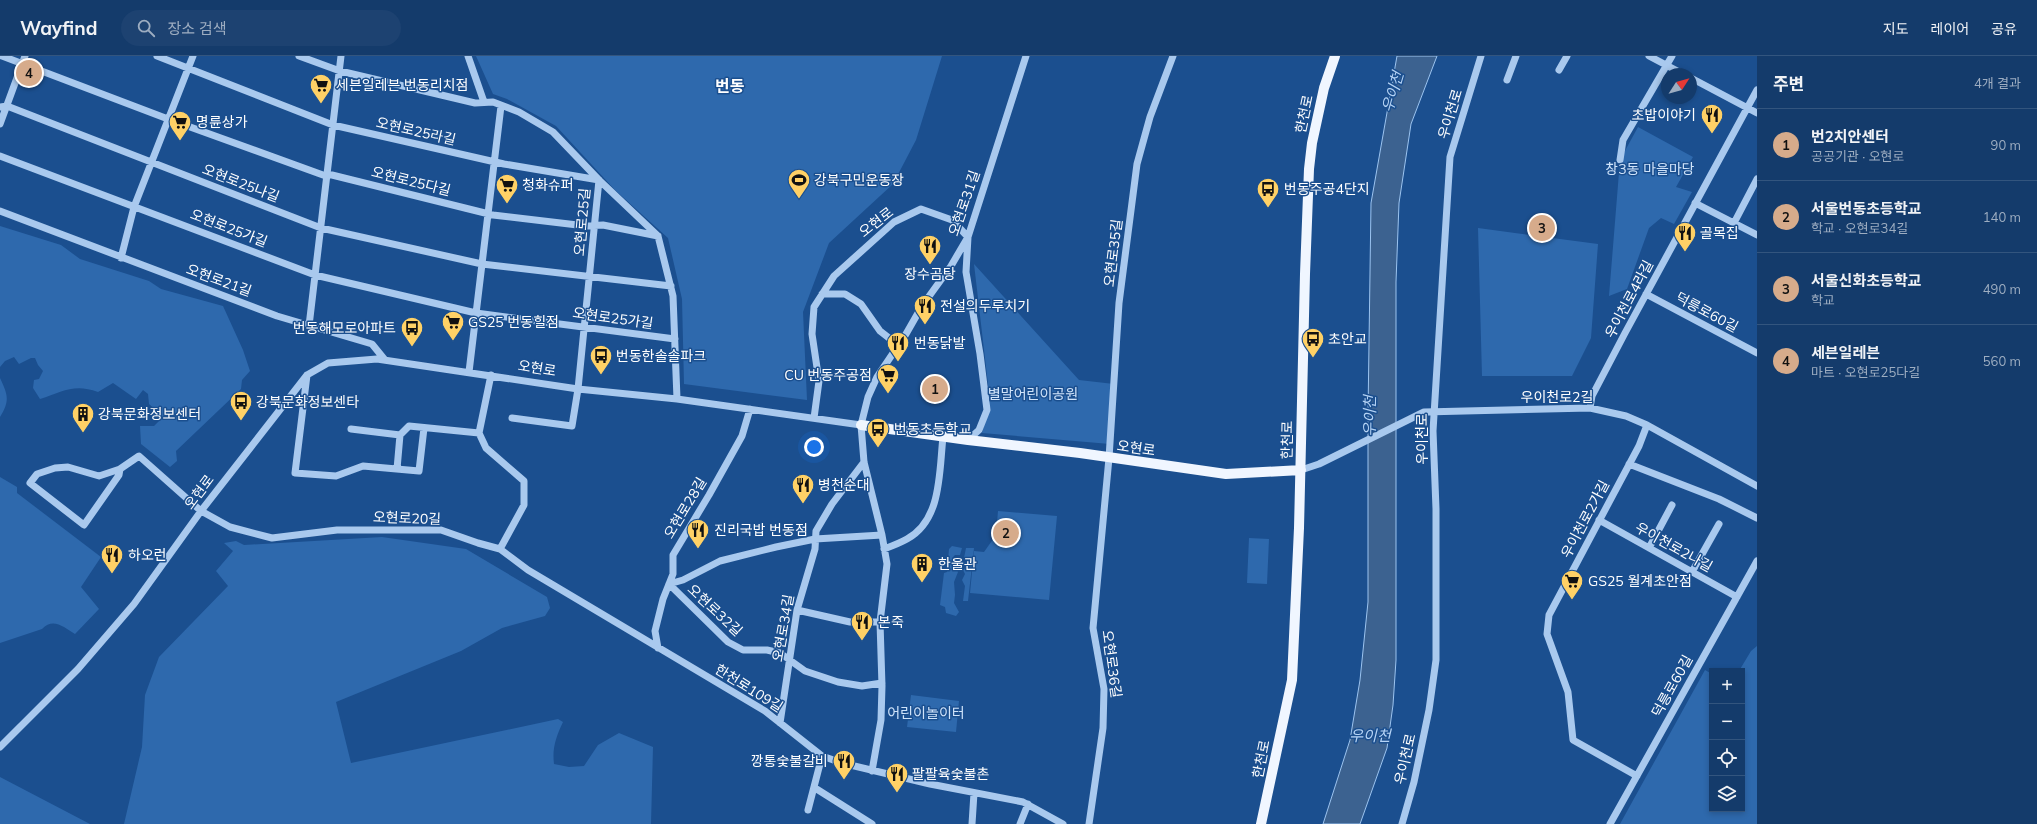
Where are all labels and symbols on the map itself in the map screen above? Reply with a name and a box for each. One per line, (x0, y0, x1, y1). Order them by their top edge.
pin: 4 (16, 58, 42, 88)
water label: 우이천 (1378, 67, 1408, 114)
north arrow (1661, 68, 1697, 104)
supermarket icon: 세븐일레븐 번동리치점 (308, 72, 334, 105)
place label: 세븐일레븐 번동리치점 (336, 76, 468, 94)
district label: 번동 (715, 76, 745, 96)
street label: 우이천로 (1434, 87, 1466, 141)
street label: 한천로 (1291, 93, 1317, 135)
restaurant icon: 초밥이야기 (1699, 102, 1725, 135)
place label: 초밥이야기 (1632, 106, 1696, 124)
supermarket icon: 명륜상가 (167, 109, 193, 142)
place label: 명륜상가 (196, 113, 248, 131)
street label: 오현로25라길 (374, 113, 458, 149)
street label: 오현로25나길 (200, 160, 282, 206)
park label: 창3동 마을마당 (1605, 160, 1695, 178)
street label: 오현로25다길 (369, 162, 453, 200)
sports icon: 강북구민운동장 (786, 167, 812, 200)
street label: 오현로31길 (944, 168, 984, 238)
place label: 강북구민운동장 (814, 171, 904, 189)
supermarket icon: 청화슈퍼 (494, 172, 520, 205)
place label: 청화슈퍼 (522, 176, 574, 194)
bus stop icon: 번동주공4단지 (1255, 176, 1281, 209)
place label: 번동주공4단지 (1284, 180, 1370, 198)
street label: 오현로25길 (570, 187, 594, 257)
street label: 오현로 (855, 203, 897, 241)
street label: 오현로25가길 (188, 205, 270, 251)
pin: 3 (1529, 213, 1555, 243)
street label: 오현로35길 (1100, 218, 1126, 288)
restaurant icon: 골목집 (1672, 220, 1698, 253)
place label: 골목집 (1700, 224, 1739, 242)
restaurant icon: 장수곰탕 (917, 233, 943, 266)
street label: 우이천로4라길 (1601, 257, 1657, 341)
street label: 오현로21길 (184, 260, 254, 300)
place label: 장수곰탕 (904, 265, 956, 283)
street label: 덕릉로60길 (1673, 288, 1741, 336)
restaurant icon: 전설의두루치기 (912, 293, 938, 326)
place label: 전설의두루치기 (940, 297, 1030, 315)
street label: 오현로25가길 (572, 303, 654, 333)
supermarket icon: GS25 번동힐점 (440, 309, 466, 342)
place label: GS25 번동힐점 (468, 313, 559, 331)
bus stop icon: 번동해모로아파트 (399, 315, 425, 348)
place label: 번동해모로아파트 (293, 319, 396, 337)
bus stop icon: 초안교 (1300, 326, 1326, 359)
restaurant icon: 번동닭발 (885, 330, 911, 363)
place label: 초안교 (1328, 330, 1367, 348)
place label: 번동닭발 (914, 334, 966, 352)
bus stop icon: 번동한솔솔파크 (588, 343, 614, 376)
place label: 번동한솔솔파크 (616, 347, 706, 365)
street label: 오현로 (517, 356, 558, 380)
supermarket icon: CU 번동주공점 (875, 362, 901, 395)
place label: CU 번동주공점 (784, 366, 872, 384)
pin: 1 (922, 374, 948, 404)
park label: 별말어린이공원 (988, 385, 1078, 403)
street label: 우이천로2길 (1521, 388, 1593, 406)
bus stop icon: 강북문화정보센타 (228, 389, 254, 422)
place label: 강북문화정보센타 (256, 393, 359, 411)
water label: 우이천 (1360, 393, 1379, 437)
building icon: 강북문화정보센터 (70, 401, 96, 434)
place label: 강북문화정보센터 (98, 405, 201, 423)
street label: 우이천로 (1413, 413, 1431, 465)
bus stop icon: 번동초등학교 (865, 416, 891, 449)
place label: 번동초등학교 (894, 420, 971, 438)
street label: 한천로 (1278, 420, 1296, 459)
street label: 오현로 (1116, 436, 1157, 460)
your location (804, 437, 824, 457)
street label: 오현로 (180, 471, 218, 513)
restaurant icon: 병천순대 (790, 472, 816, 505)
street label: 오현로28길 (660, 474, 710, 542)
place label: 병천순대 (818, 476, 870, 494)
street label: 우이천로2가길 (1557, 477, 1613, 561)
street label: 오현로20길 (373, 508, 441, 528)
restaurant icon: 진리국밥 번동점 (685, 517, 711, 550)
pin: 2 (993, 518, 1019, 548)
street label: 우이천로2나길 (1632, 518, 1716, 576)
place label: 진리국밥 번동점 (714, 521, 808, 539)
restaurant icon: 하오런 (99, 542, 125, 575)
place label: 하오런 (128, 546, 167, 564)
building icon: 한울관 (909, 551, 935, 584)
place label: 한울관 (938, 555, 977, 573)
supermarket icon: GS25 월계초안점 (1559, 568, 1585, 601)
place label: GS25 월계초안점 (1588, 572, 1692, 590)
street label: 오현로32길 (684, 580, 746, 640)
street label: 오현로34길 (768, 593, 798, 663)
restaurant icon: 본죽 (849, 609, 875, 642)
place label: 본죽 (878, 613, 904, 631)
street label: 오현로36길 (1098, 629, 1126, 699)
street label: 덕릉로60길 (1648, 652, 1696, 720)
street label: 한천로109길 (712, 660, 786, 716)
park label: 어린이놀이터 (887, 704, 965, 722)
water label: 우이천 (1349, 726, 1393, 745)
street label: 우이천로 (1390, 732, 1420, 786)
street label: 한천로 (1248, 738, 1274, 780)
restaurant icon: 깡통숯불갈비 (831, 748, 857, 781)
place label: 깡통숯불갈비 (751, 752, 828, 770)
restaurant icon: 팔팔육숯불촌 (884, 761, 910, 794)
place label: 팔팔육숯불촌 (912, 765, 989, 783)

